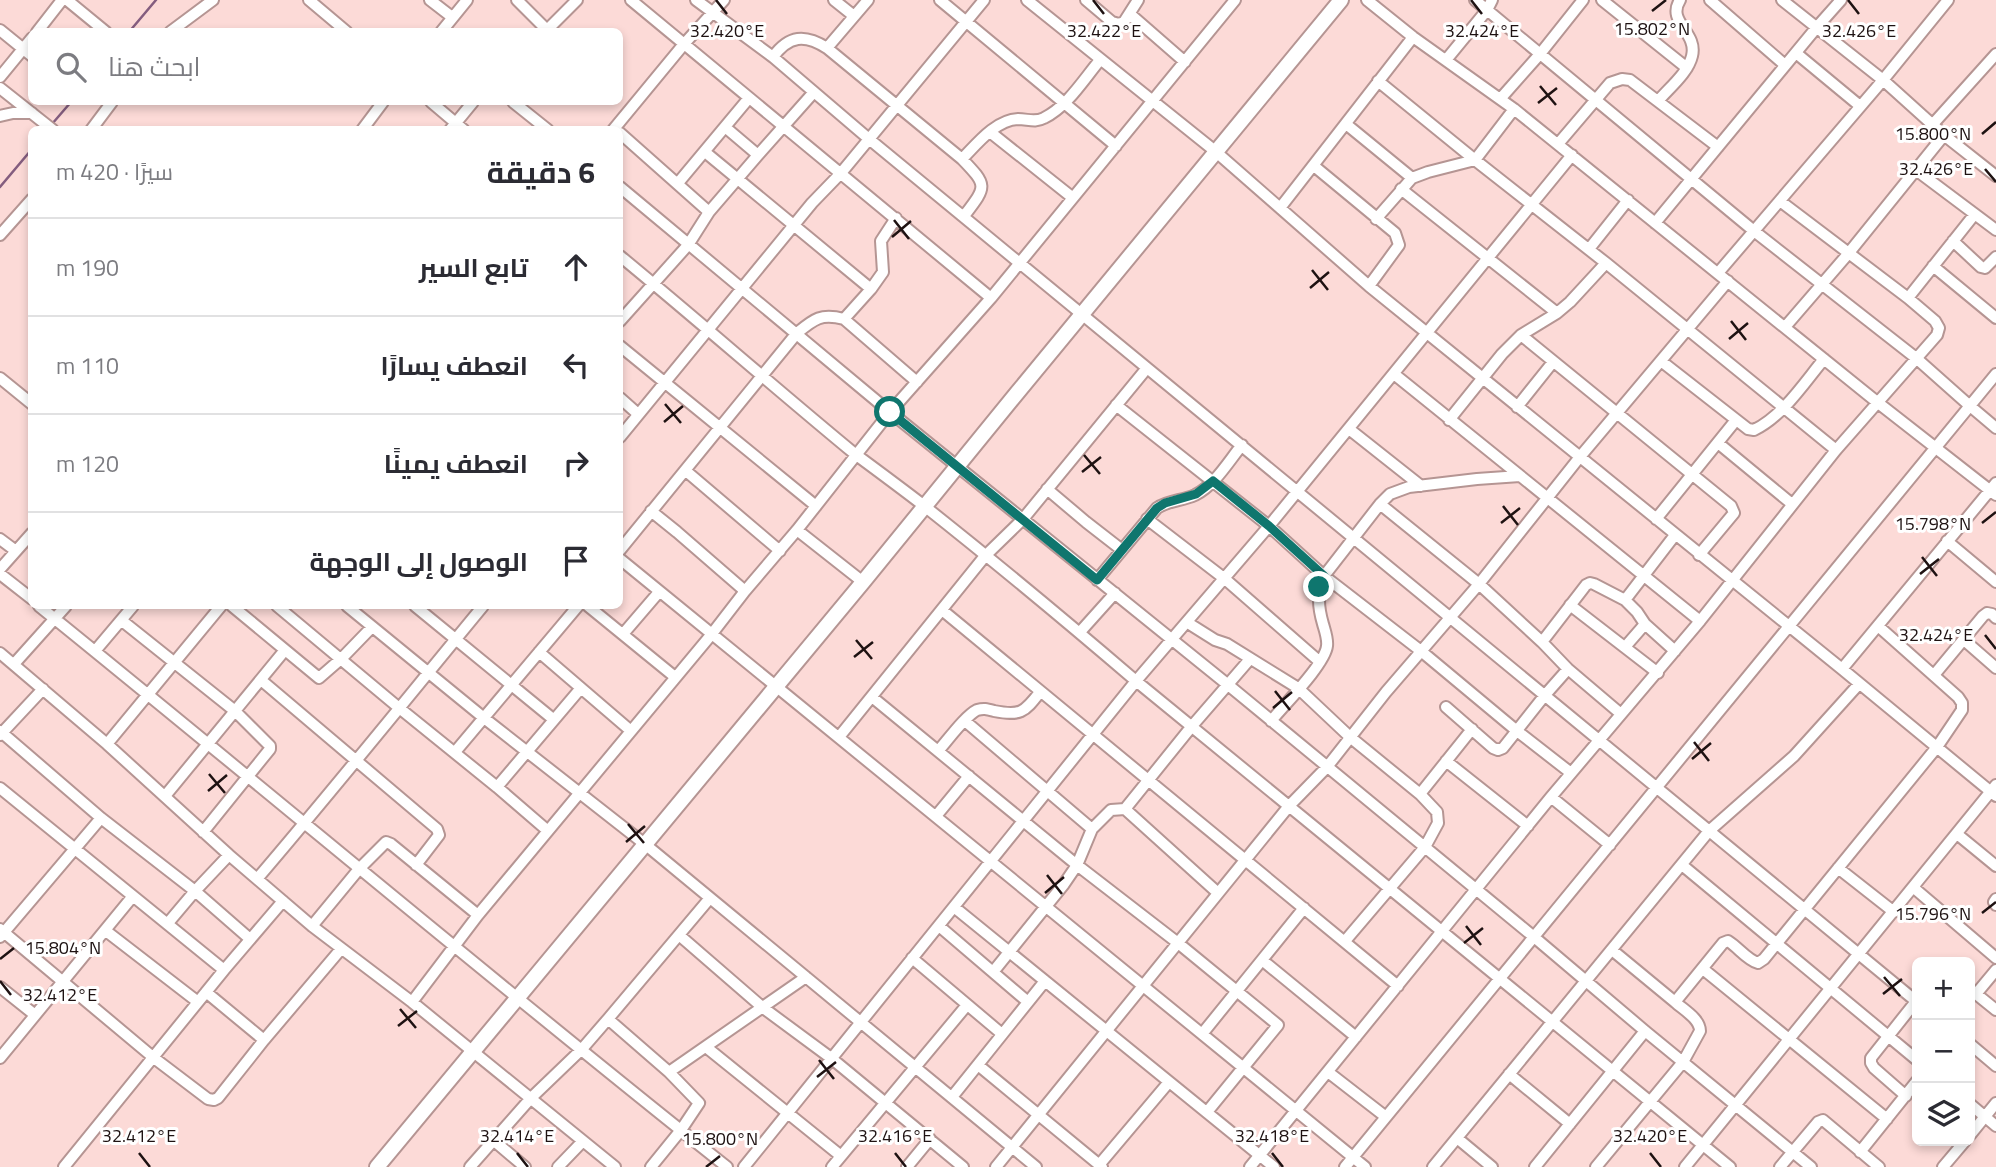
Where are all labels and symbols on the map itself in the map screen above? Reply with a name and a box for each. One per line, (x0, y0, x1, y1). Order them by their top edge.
text: 15.802°N (1614, 15, 1690, 42)
text: 32.420°E (690, 17, 764, 44)
text: 32.422°E (1067, 17, 1141, 44)
text: 32.424°E (1445, 17, 1519, 44)
text: 32.426°E (1822, 17, 1896, 44)
text: 15.800°N (1895, 120, 1971, 147)
text: 32.426°E (1899, 155, 1973, 182)
route start (874, 396, 905, 427)
text: 15.798°N (1895, 510, 1971, 537)
route end (1303, 571, 1334, 602)
text: 32.424°E (1899, 621, 1973, 648)
text: 15.796°N (1895, 900, 1971, 927)
text: 15.804°N (25, 934, 101, 961)
text: 32.412°E (23, 981, 97, 1008)
text: 32.412°E (102, 1122, 176, 1149)
text: 32.414°E (480, 1122, 554, 1149)
text: 32.416°E (858, 1122, 932, 1149)
text: 32.418°E (1235, 1122, 1309, 1149)
text: 32.420°E (1613, 1122, 1687, 1149)
text: 15.800°N (682, 1125, 758, 1152)

